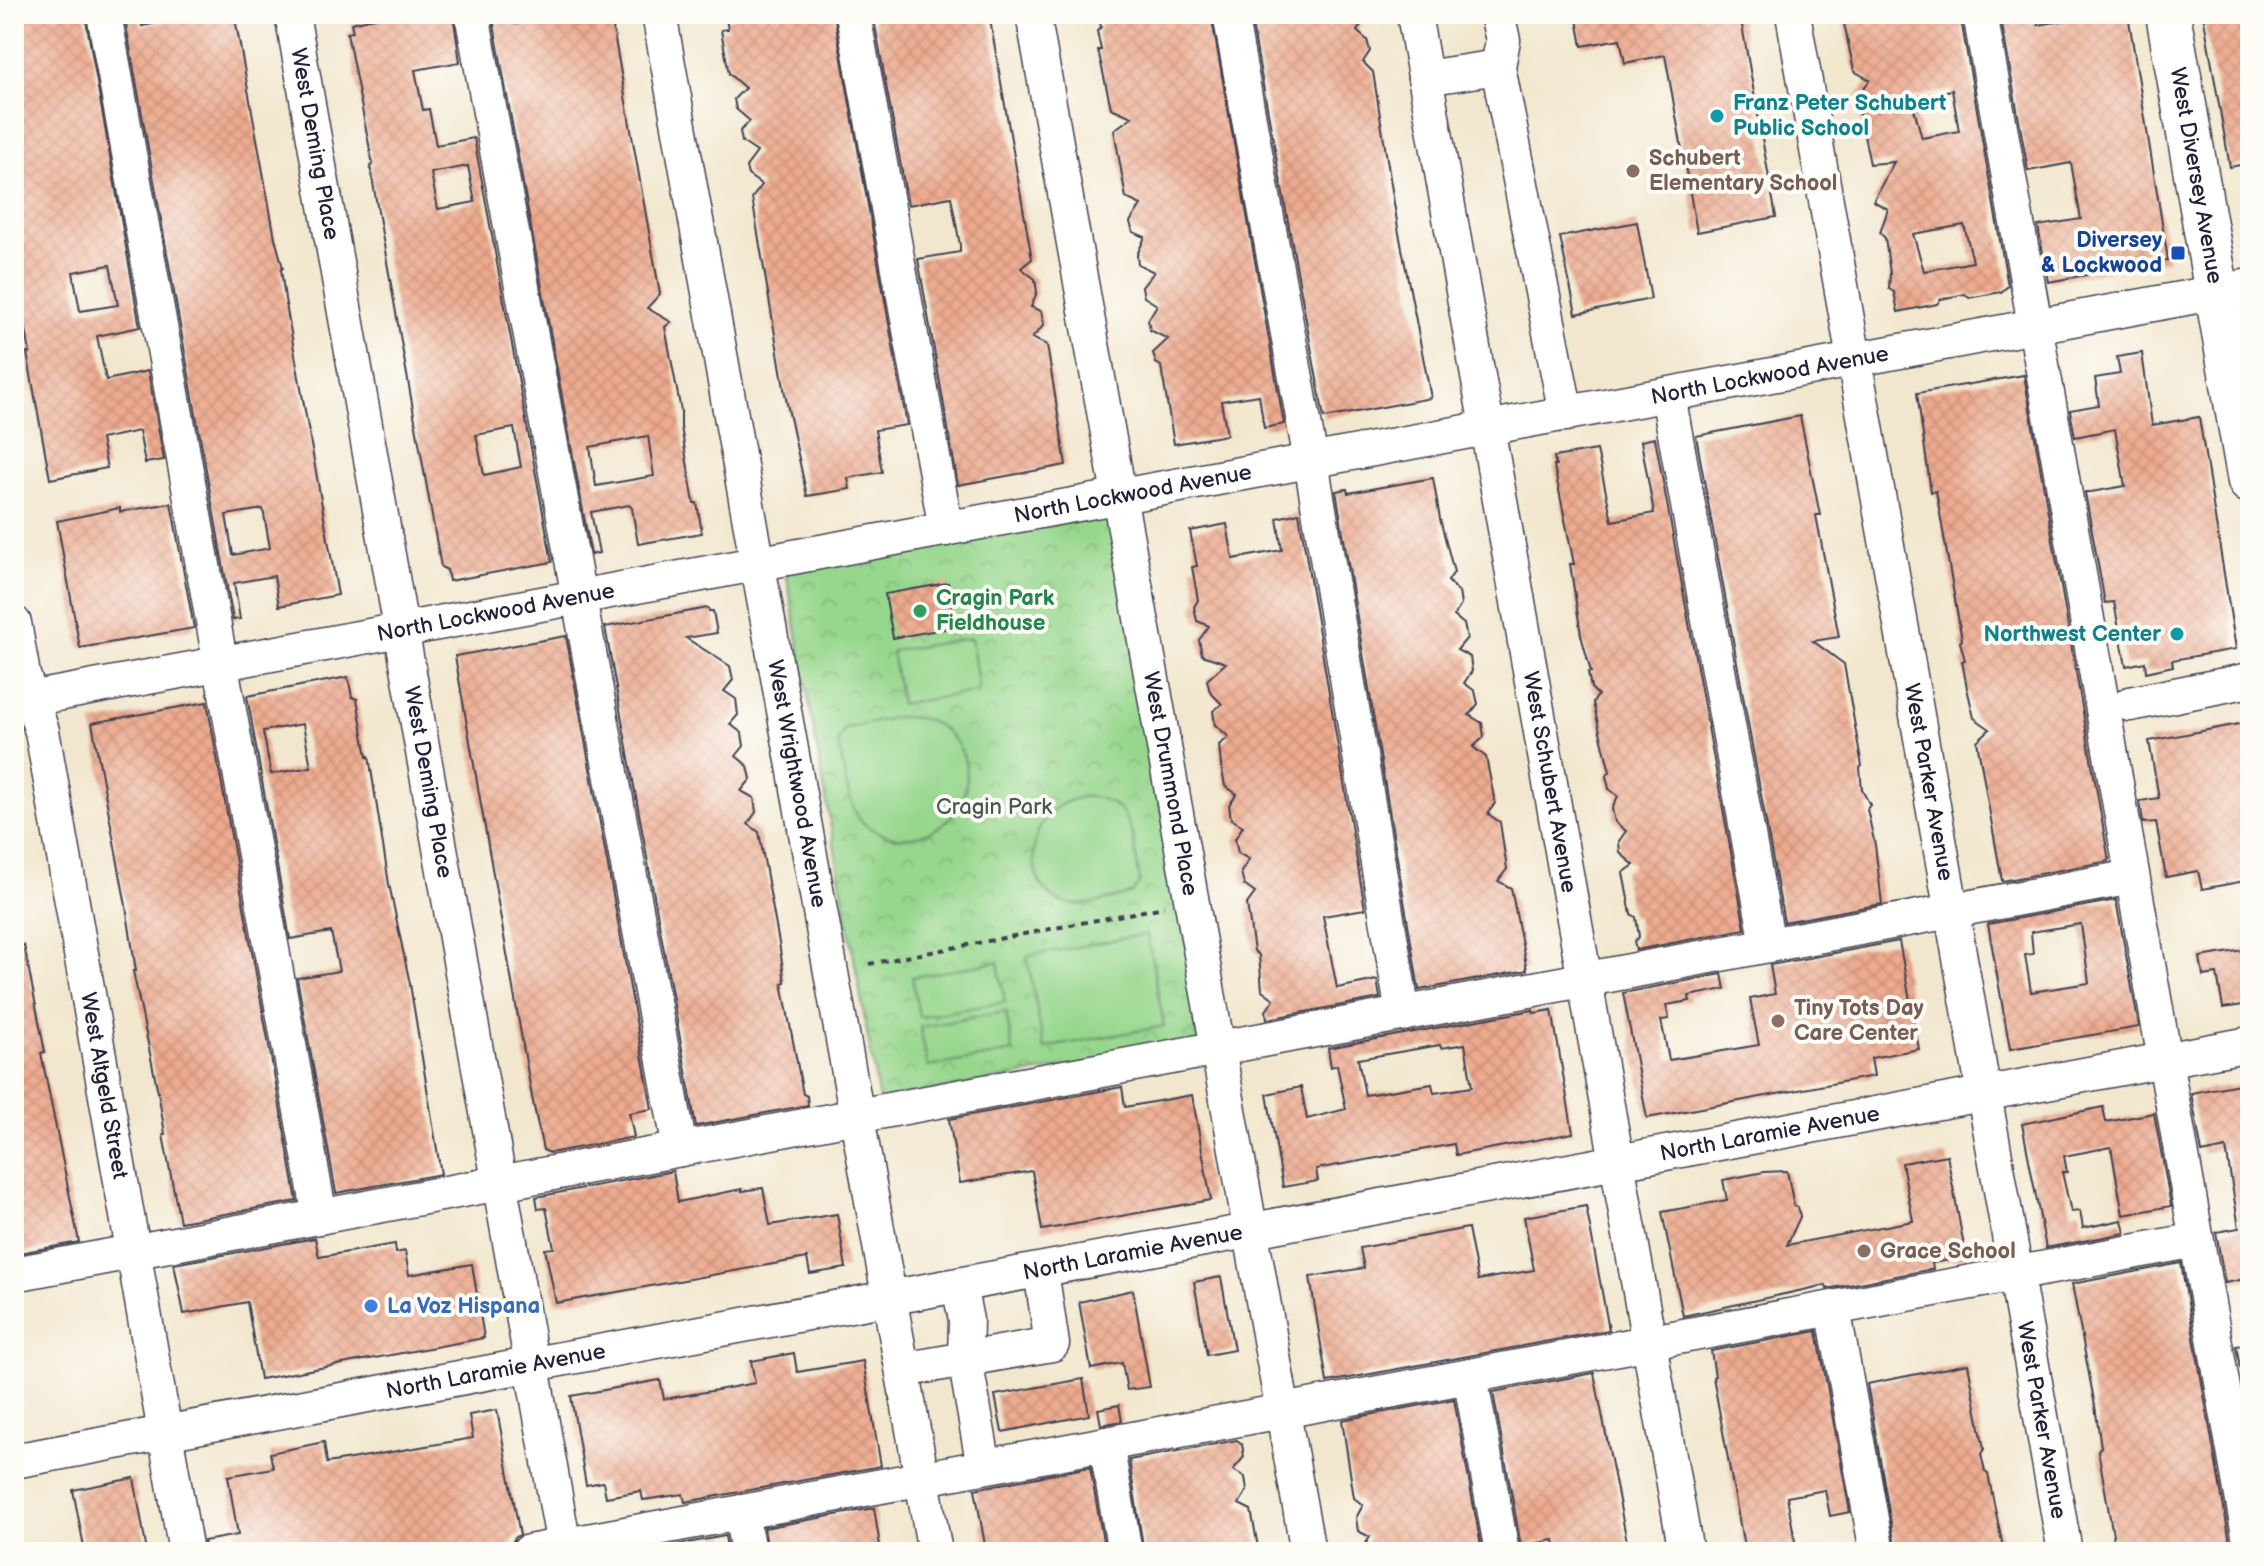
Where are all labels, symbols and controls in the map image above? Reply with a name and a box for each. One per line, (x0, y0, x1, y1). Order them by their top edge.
street label: West Deming Place (285, 46, 345, 242)
street label: West Diversey Avenue (2164, 65, 2229, 286)
place label: Franz Peter Schubert Public School (1733, 90, 1947, 142)
marker: Franz Peter Schubert Public School (1708, 107, 1726, 125)
place label: Schubert Elementary School (1649, 145, 1837, 197)
marker: Schubert Elementary School (1624, 162, 1642, 180)
place label: Diversey & Lockwood (2041, 227, 2162, 279)
marker: Diversey & Lockwood (2169, 244, 2187, 262)
street label: North Lockwood Avenue (1649, 340, 1891, 411)
street label: North Lockwood Avenue (1012, 459, 1254, 529)
street label: North Lockwood Avenue (375, 577, 617, 648)
place label: Cragin Park Fieldhouse (936, 585, 1055, 637)
marker: Cragin Park Fieldhouse (911, 602, 929, 620)
place label: Northwest Center (1984, 621, 2161, 648)
marker: Northwest Center (2168, 625, 2186, 643)
street label: West Wrightwood Avenue (762, 658, 833, 910)
street label: West Drummond Place (1137, 669, 1204, 898)
street label: West Schubert Avenue (1517, 669, 1583, 895)
street label: West Parker Avenue (1898, 681, 1960, 883)
street label: West Deming Place (398, 684, 459, 880)
park label: Cragin Park (936, 794, 1052, 821)
street label: West Altgeld Street (75, 990, 134, 1181)
place label: Tiny Tots Day Care Center (1794, 995, 1924, 1047)
marker: Tiny Tots Day Care Center (1769, 1012, 1787, 1030)
street label: North Laramie Avenue (1658, 1100, 1882, 1167)
street label: North Laramie Avenue (1021, 1219, 1245, 1286)
place label: Grace School (1880, 1238, 2016, 1265)
marker: Grace School (1855, 1242, 1873, 1260)
place label: La Voz Hispana (387, 1293, 540, 1320)
marker: La Voz Hispana (362, 1297, 380, 1315)
street label: West Parker Avenue (2011, 1319, 2072, 1521)
street label: North Laramie Avenue (384, 1337, 608, 1405)

